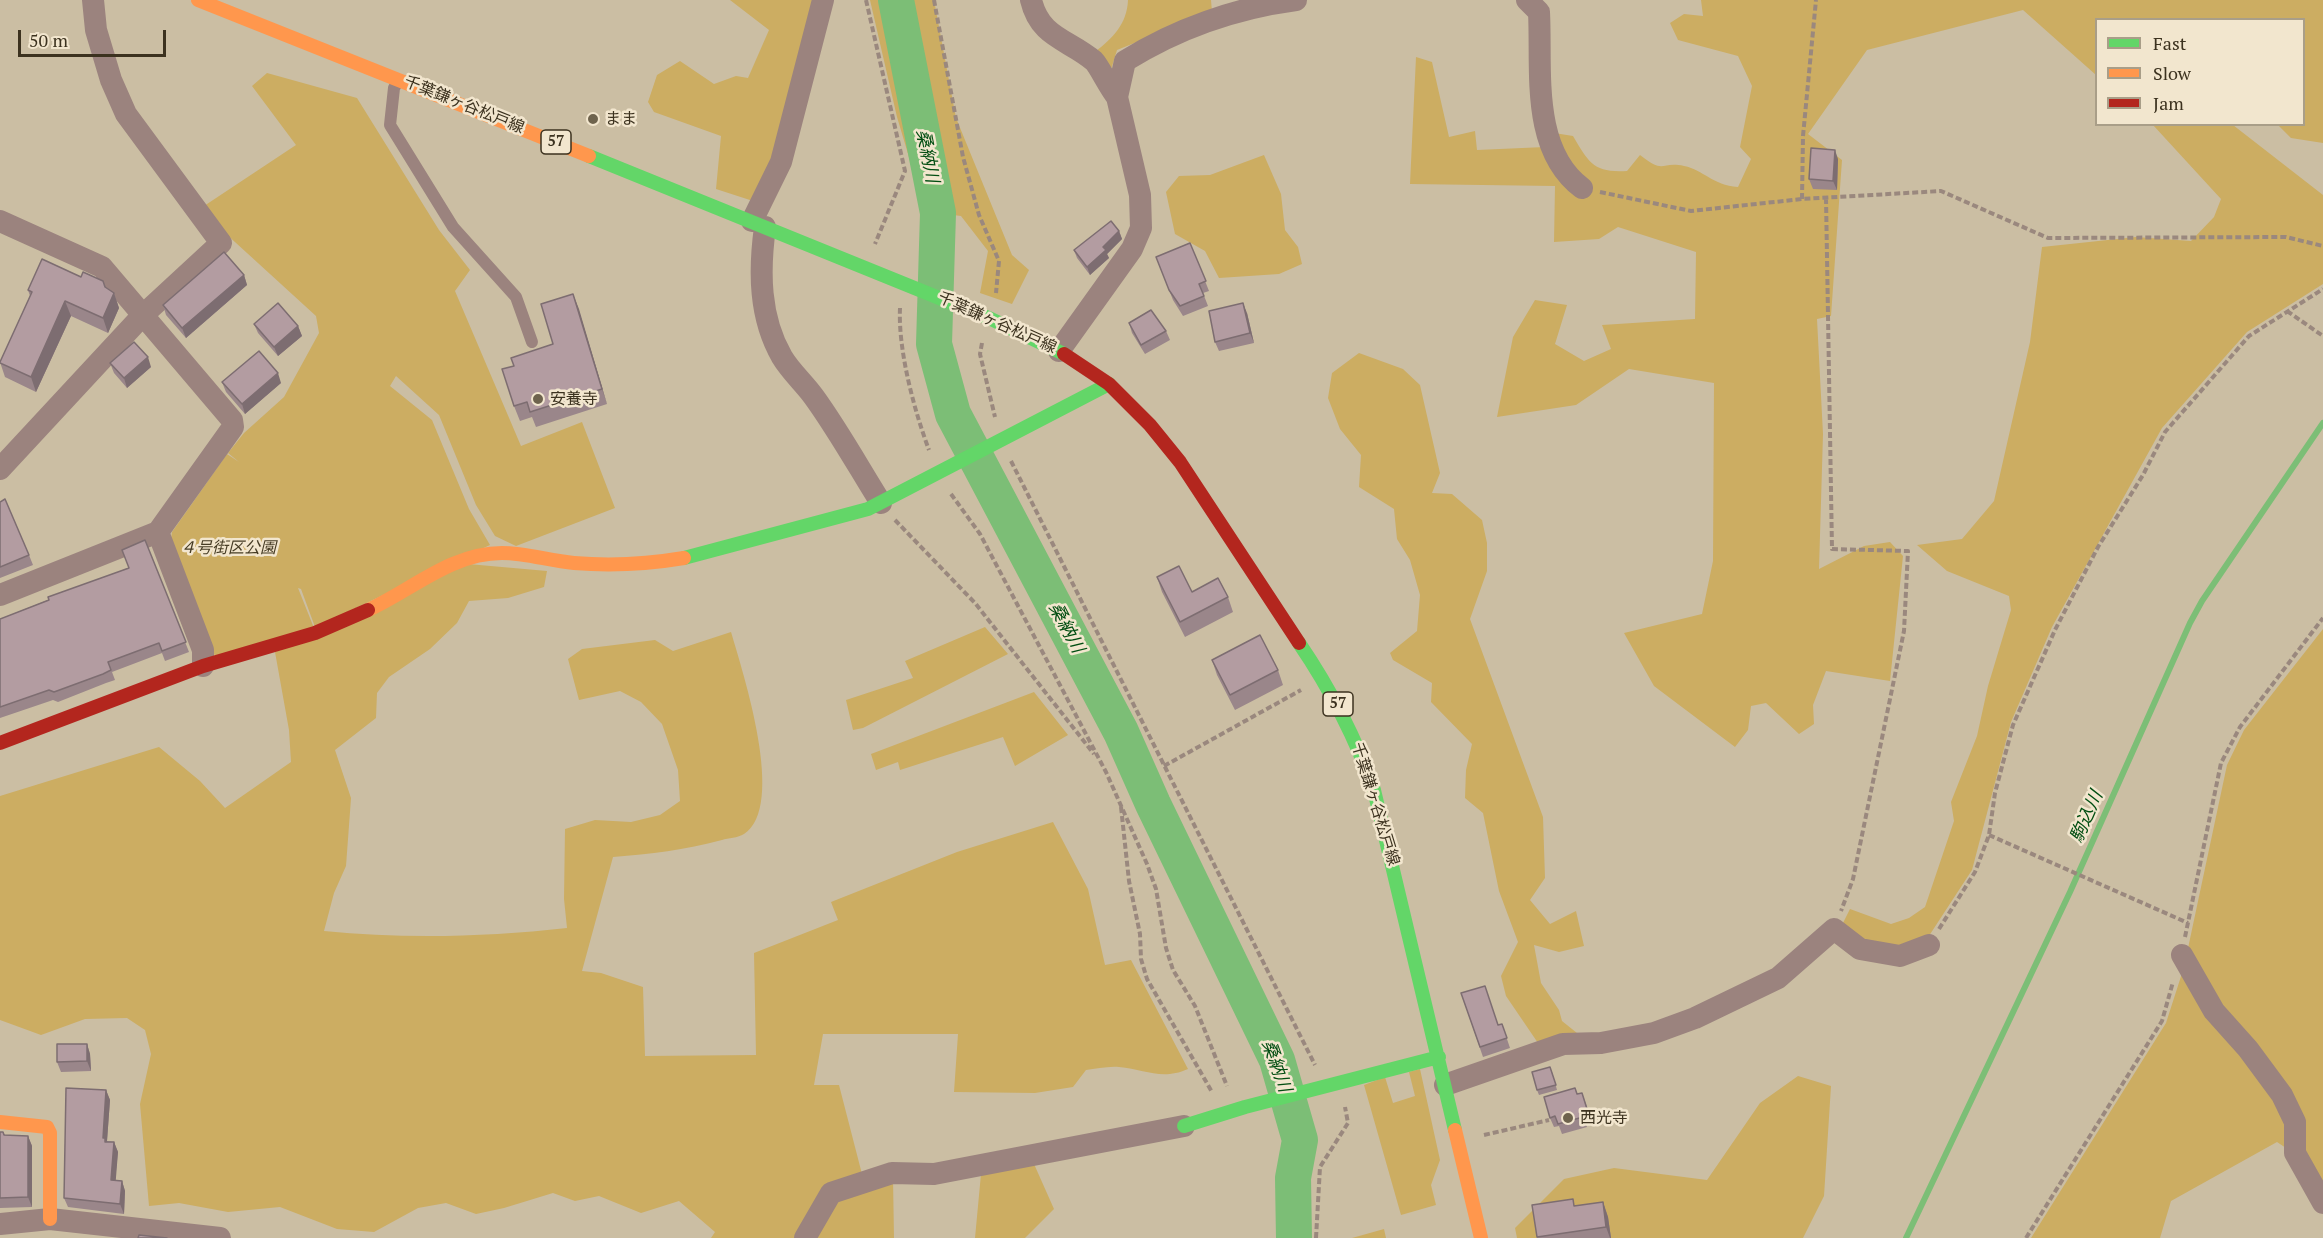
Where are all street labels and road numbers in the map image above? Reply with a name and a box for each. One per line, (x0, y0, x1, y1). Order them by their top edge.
street label: 千葉鎌ヶ谷松戸線 (401, 72, 527, 138)
road number: 57 (541, 130, 571, 154)
street label: 千葉鎌ヶ谷松戸線 (935, 288, 1059, 358)
road number: 57 (1323, 692, 1353, 716)
street label: 千葉鎌ヶ谷松戸線 (1347, 740, 1403, 868)

